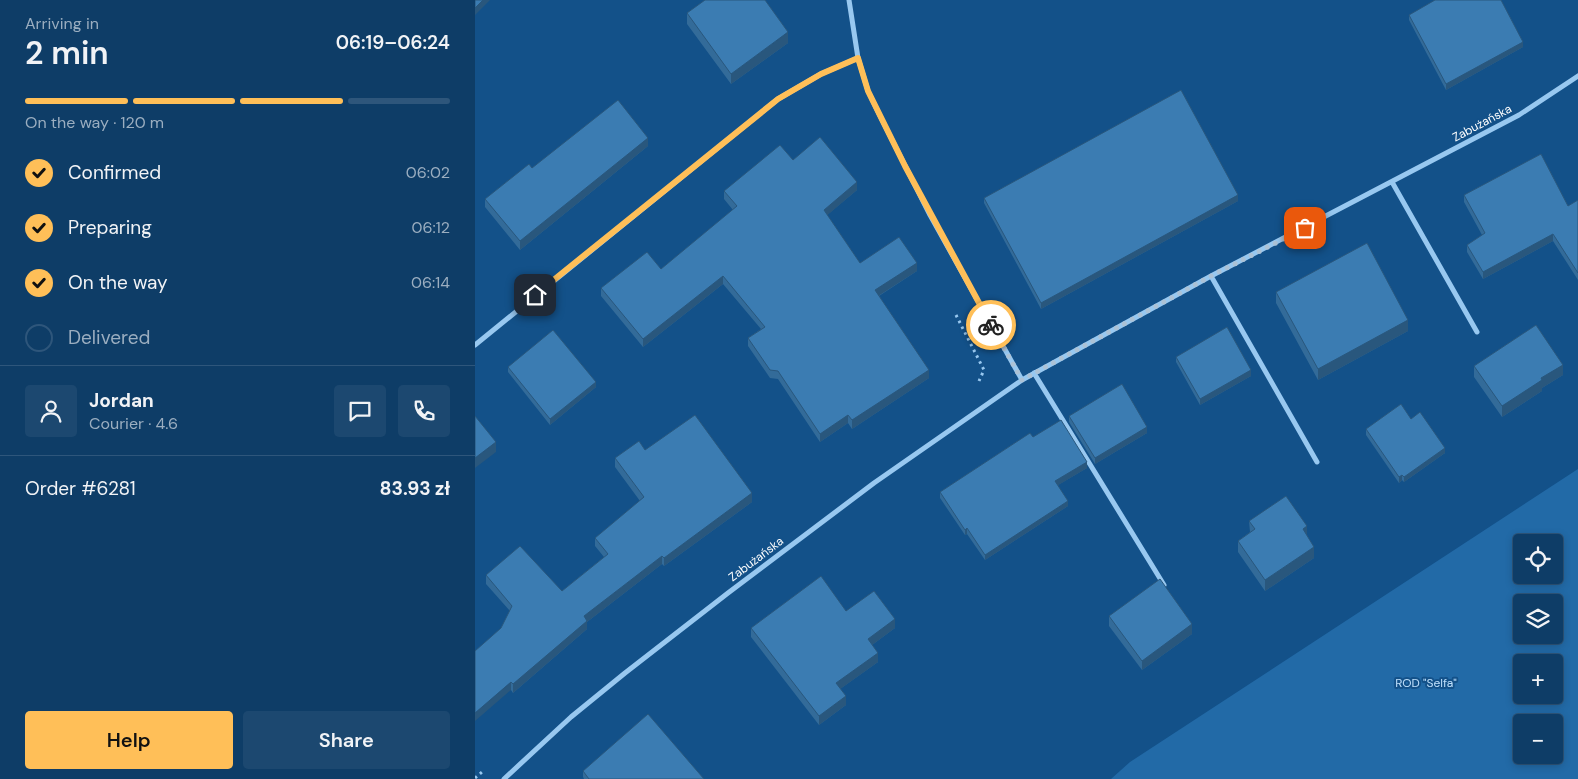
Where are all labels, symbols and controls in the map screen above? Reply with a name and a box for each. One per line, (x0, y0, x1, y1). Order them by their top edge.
text: Arriving in (25, 13, 99, 34)
text: 06:19–06:24 (336, 30, 450, 55)
text: 2 min (25, 32, 109, 74)
street label: Zabużańska (1450, 101, 1514, 145)
text: On the way · 120 m (25, 112, 164, 133)
icon: check (25, 159, 53, 187)
text: Confirmed (68, 160, 161, 185)
text: 06:02 (406, 162, 450, 183)
pin (1284, 207, 1326, 249)
icon: check (25, 214, 53, 242)
icon: bag (1291, 214, 1319, 242)
text: Preparing (68, 215, 152, 240)
text: 06:12 (412, 217, 450, 238)
icon: check (25, 269, 53, 297)
text: On the way (68, 270, 168, 295)
text: 06:14 (411, 272, 450, 293)
pin (514, 274, 556, 316)
icon: home (521, 281, 549, 309)
courier (966, 300, 1016, 350)
icon: bike (977, 311, 1005, 339)
text: Delivered (68, 325, 150, 350)
button: person (25, 385, 77, 437)
button: chat (334, 385, 386, 437)
button: phone (398, 385, 450, 437)
text: Jordan (89, 388, 154, 413)
text: Courier · 4.6 (89, 413, 178, 434)
text: Order #6281 (25, 476, 136, 501)
text: 83.93 zł (380, 476, 450, 501)
street label: Zabużańska (725, 533, 787, 585)
map controls (1513, 534, 1563, 764)
button: locate (1513, 534, 1563, 584)
button: layers (1513, 594, 1563, 644)
button: + (1513, 654, 1563, 704)
park label: ROD "Selfa" (1395, 675, 1457, 691)
button: Help (25, 711, 233, 769)
button: Share (243, 711, 450, 769)
button: − (1513, 714, 1563, 764)

